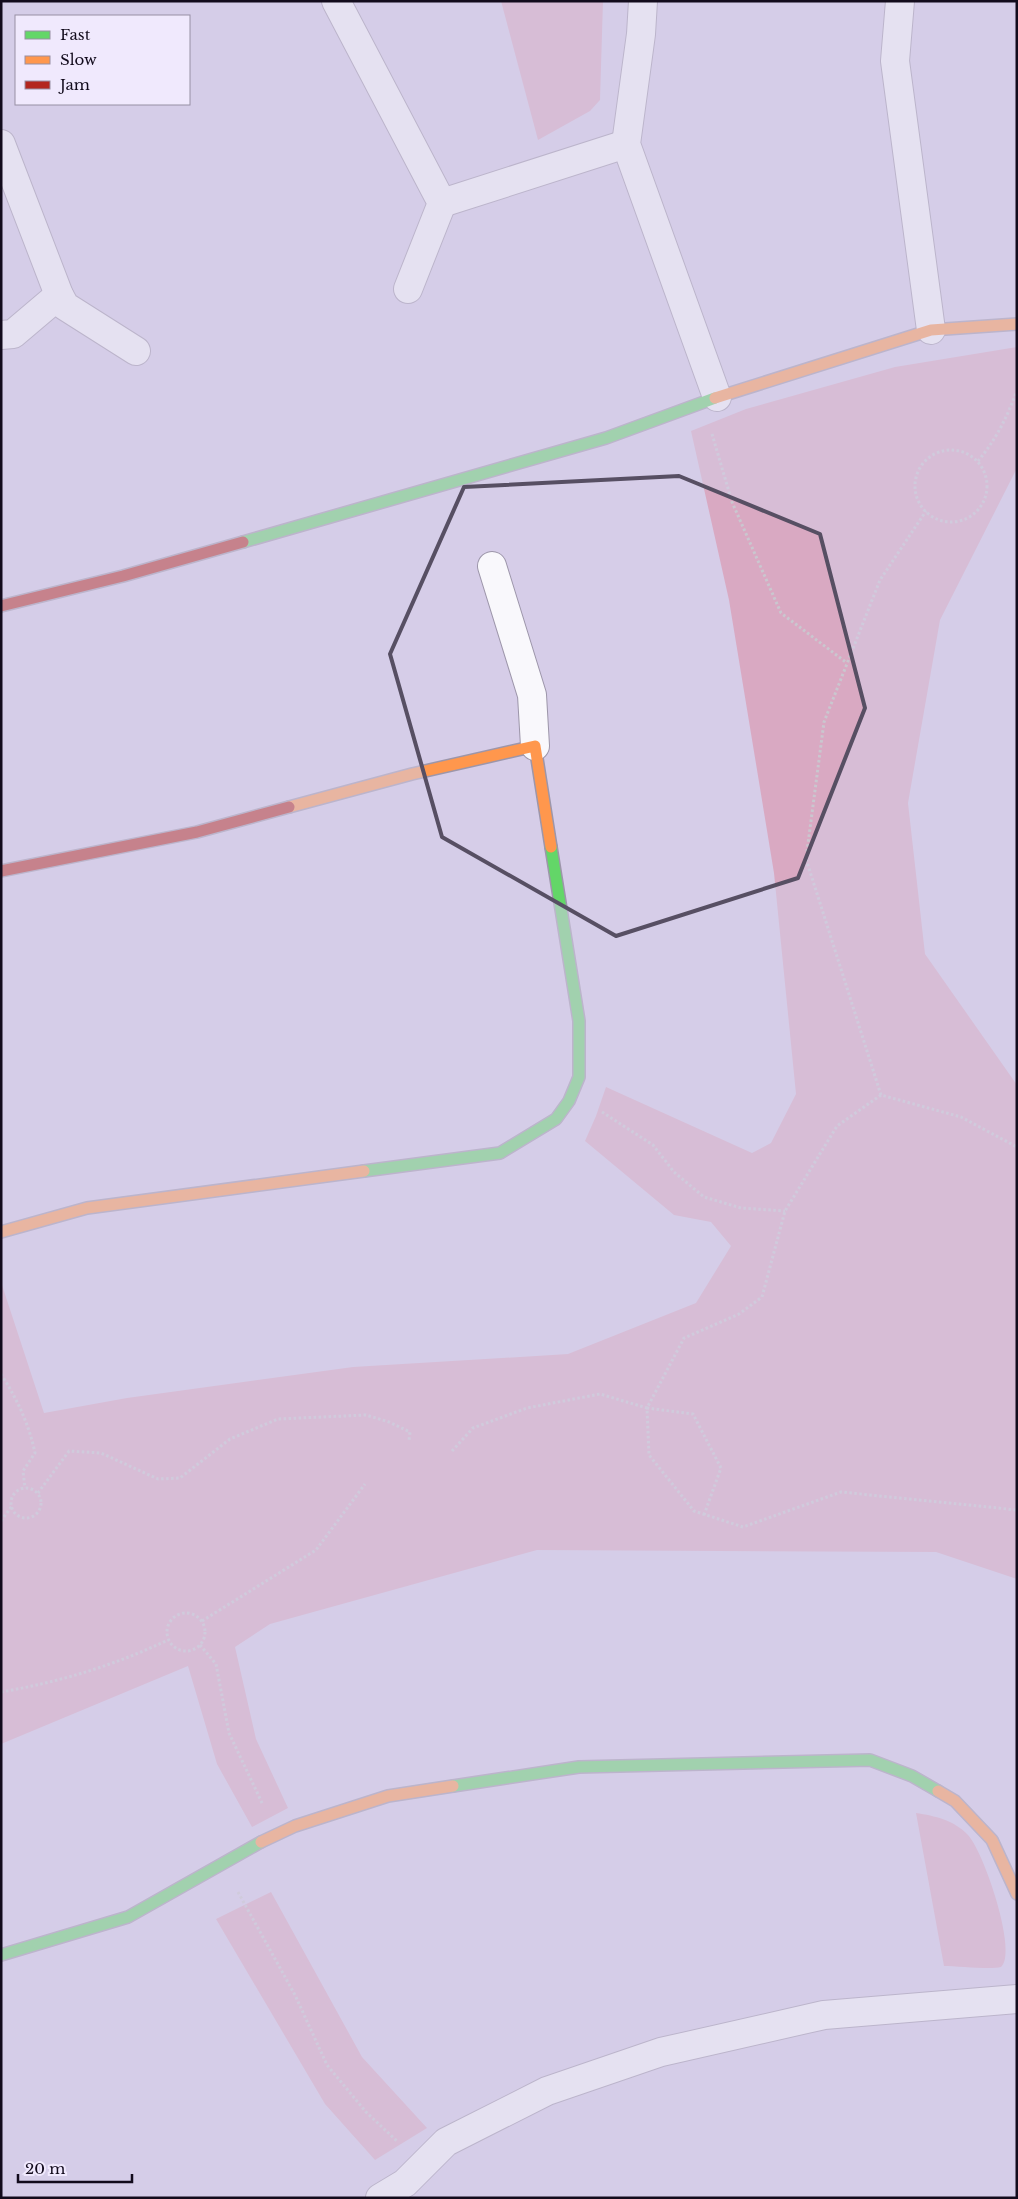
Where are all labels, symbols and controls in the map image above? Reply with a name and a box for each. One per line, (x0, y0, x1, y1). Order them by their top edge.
legend (15, 15, 190, 105)
text: Fast (60, 25, 91, 44)
text: Slow (60, 50, 97, 69)
text: Jam (58, 75, 90, 94)
scale bar (18, 2152, 131, 2184)
text: 20 m (25, 2159, 65, 2178)

